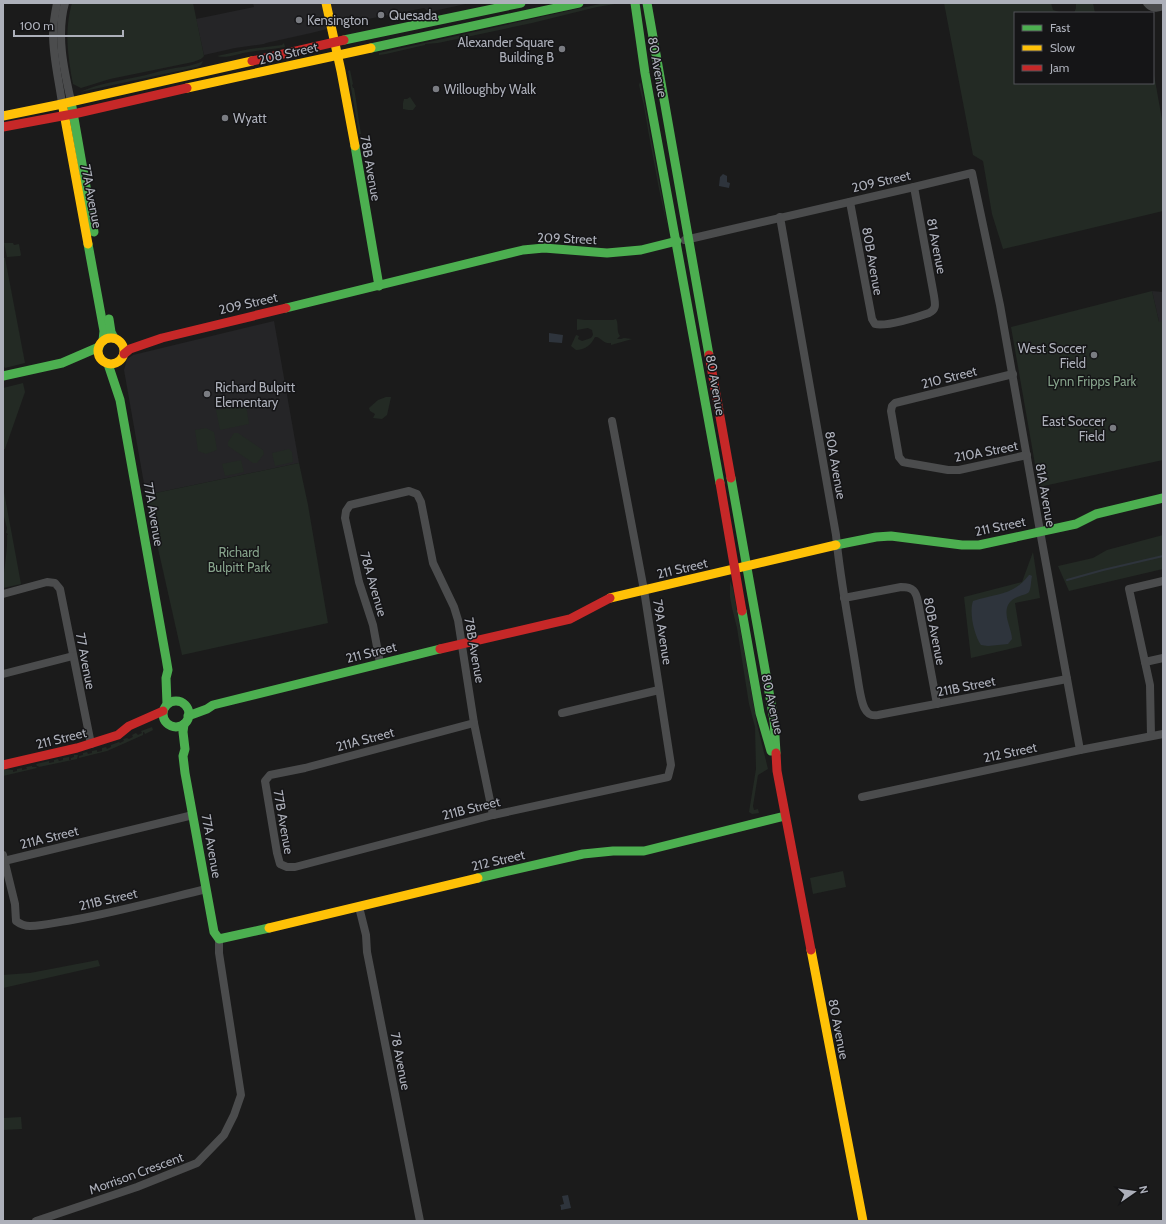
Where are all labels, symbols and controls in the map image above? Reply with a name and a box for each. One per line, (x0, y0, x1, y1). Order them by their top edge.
place label: Quesada (389, 7, 438, 23)
marker: Quesada (376, 10, 386, 20)
scale bar (14, 12, 123, 38)
place label: Kensington (307, 12, 368, 28)
legend (1014, 12, 1154, 84)
marker: Kensington (294, 15, 304, 25)
text: 100 m (20, 18, 54, 33)
text: Fast (1050, 20, 1070, 35)
place label: Alexander Square Building B (457, 34, 554, 65)
street label: 80 Avenue (645, 36, 671, 99)
street label: 208 Street (257, 38, 320, 68)
text: Slow (1050, 40, 1075, 55)
marker: Alexander Square Building B (557, 44, 567, 54)
text: Jam (1049, 60, 1069, 75)
place label: Willoughby Walk (444, 81, 536, 97)
marker: Willoughby Walk (431, 84, 441, 94)
place label: Wyatt (233, 110, 267, 126)
marker: Wyatt (220, 113, 230, 123)
street label: 78B Avenue (357, 134, 385, 202)
street label: 77A Avenue (78, 163, 106, 230)
street label: 209 Street (850, 166, 912, 195)
street label: 81 Avenue (924, 217, 950, 275)
street label: 80B Avenue (859, 226, 887, 297)
street label: 209 Street (537, 229, 598, 247)
street label: 209 Street (217, 288, 279, 317)
place label: West Soccer Field (1018, 340, 1087, 371)
marker: West Soccer Field (1089, 350, 1099, 360)
street label: 80 Avenue (703, 354, 729, 417)
street label: 210 Street (920, 362, 979, 392)
park label: Lynn Fripps Park (1048, 373, 1137, 389)
place label: Richard Bulpitt Elementary (215, 379, 296, 410)
marker: Richard Bulpitt Elementary (202, 389, 212, 399)
place label: East Soccer Field (1042, 413, 1106, 444)
marker: East Soccer Field (1108, 423, 1118, 433)
street label: 80A Avenue (822, 430, 850, 501)
street label: 210A Street (953, 437, 1020, 465)
street label: 81A Avenue (1033, 462, 1060, 528)
street label: 77A Avenue (141, 481, 168, 548)
street label: 211 Street (973, 513, 1028, 539)
park label: Richard Bulpitt Park (208, 544, 271, 575)
street label: 78A Avenue (357, 550, 391, 619)
street label: 211 Street (655, 554, 710, 582)
street label: 80B Avenue (921, 596, 949, 667)
street label: 79A Avenue (650, 598, 676, 666)
street label: 78B Avenue (461, 616, 489, 684)
street label: 77 Avenue (73, 631, 99, 691)
street label: 211 Street (344, 638, 399, 666)
street label: 80 Avenue (758, 672, 788, 736)
street label: 211B Street (935, 672, 997, 700)
street label: 211A Street (334, 723, 396, 754)
street label: 211 Street (34, 724, 89, 752)
street label: 212 Street (982, 738, 1039, 765)
street label: 77B Avenue (270, 789, 298, 856)
street label: 211B Street (440, 793, 502, 823)
street label: 77A Avenue (199, 813, 226, 880)
street label: 211A Street (18, 822, 80, 852)
street label: 212 Street (470, 846, 527, 874)
street label: 211B Street (77, 884, 139, 913)
street label: 80 Avenue (825, 997, 853, 1061)
street label: 78 Avenue (388, 1031, 415, 1092)
street label: Morrison Crescent (87, 1148, 186, 1197)
north arrow (1114, 1172, 1154, 1212)
text: N (1136, 1184, 1151, 1195)

